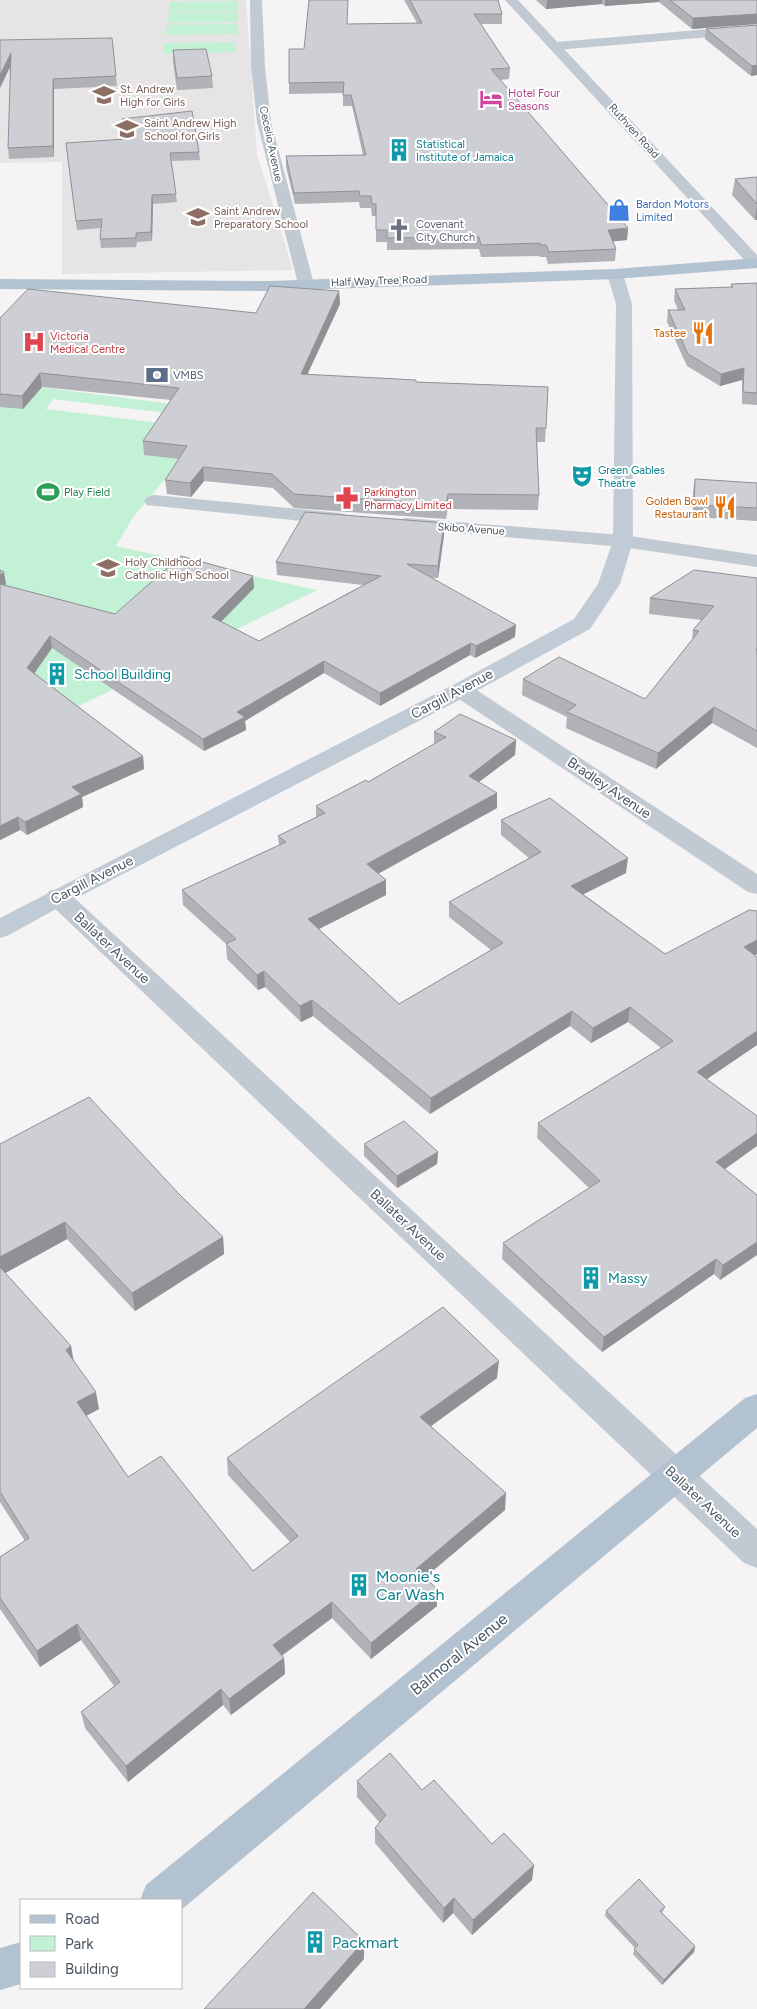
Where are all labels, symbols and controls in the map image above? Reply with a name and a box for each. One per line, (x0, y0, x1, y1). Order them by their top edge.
school or university icon: St. Andrew High for Girls (91, 82, 117, 108)
place label: St. Andrew High for Girls (120, 83, 185, 109)
hotel icon: Hotel Four Seasons (478, 86, 504, 112)
place label: Hotel Four Seasons (508, 87, 560, 113)
street label: Ruthven Road (606, 101, 662, 161)
street label: Cecelio Avenue (257, 105, 285, 183)
school or university icon: Saint Andrew High School for Girls (114, 116, 140, 142)
place label: Saint Andrew High School for Girls (144, 117, 236, 143)
building icon: Statistical Institute of Jamaica (386, 137, 412, 163)
place label: Statistical Institute of Jamaica (416, 138, 514, 164)
shop icon: Bardon Motors Limited (606, 197, 632, 223)
place label: Bardon Motors Limited (636, 198, 709, 224)
school or university icon: Saint Andrew Preparatory School (185, 204, 211, 230)
place label: Saint Andrew Preparatory School (214, 205, 308, 231)
church icon: Covenant City Church (386, 217, 412, 243)
place label: Covenant City Church (416, 218, 475, 244)
street label: Half Way Tree Road (331, 273, 427, 289)
restaurant icon: Tastee (690, 320, 716, 346)
place label: Tastee (654, 327, 686, 340)
hospital icon: Victoria Medical Centre (21, 329, 47, 355)
place label: Victoria Medical Centre (50, 330, 125, 356)
bank icon: VMBS (144, 362, 170, 388)
place label: VMBS (173, 369, 204, 382)
theatre icon: Green Gables Theatre (569, 463, 595, 489)
place label: Green Gables Theatre (598, 464, 665, 490)
sports icon: Play Field (35, 479, 61, 505)
pharmacy icon: Parkington Pharmacy Limited (334, 485, 360, 511)
place label: Play Field (64, 486, 110, 499)
place label: Parkington Pharmacy Limited (364, 486, 452, 512)
restaurant icon: Golden Bowl Restaurant (712, 494, 738, 520)
place label: Golden Bowl Restaurant (646, 495, 708, 521)
street label: Skibo Avenue (437, 520, 505, 538)
school or university icon: Holy Childhood Catholic High School (95, 555, 121, 581)
place label: Holy Childhood Catholic High School (125, 556, 229, 582)
building icon: School Building (44, 661, 70, 687)
street label: Cargill Avenue (408, 665, 496, 723)
place label: School Building (74, 666, 171, 683)
street label: Bradley Avenue (564, 754, 654, 822)
street label: Cargill Avenue (48, 852, 136, 908)
street label: Ballater Avenue (71, 909, 154, 988)
street label: Ballater Avenue (367, 1186, 450, 1265)
building icon: Massy (578, 1265, 604, 1291)
place label: Massy (608, 1270, 648, 1287)
street label: Ballater Avenue (662, 1463, 745, 1542)
place label: Moonie's Car Wash (376, 1567, 444, 1604)
building icon: Moonie's Car Wash (346, 1572, 372, 1598)
street label: Balmoral Avenue (407, 1609, 512, 1699)
legend (20, 1899, 182, 1989)
text: Road (65, 1910, 100, 1928)
building icon: Packmart (302, 1929, 328, 1955)
place label: Packmart (332, 1933, 399, 1952)
text: Park (65, 1935, 94, 1953)
text: Building (65, 1960, 119, 1978)

